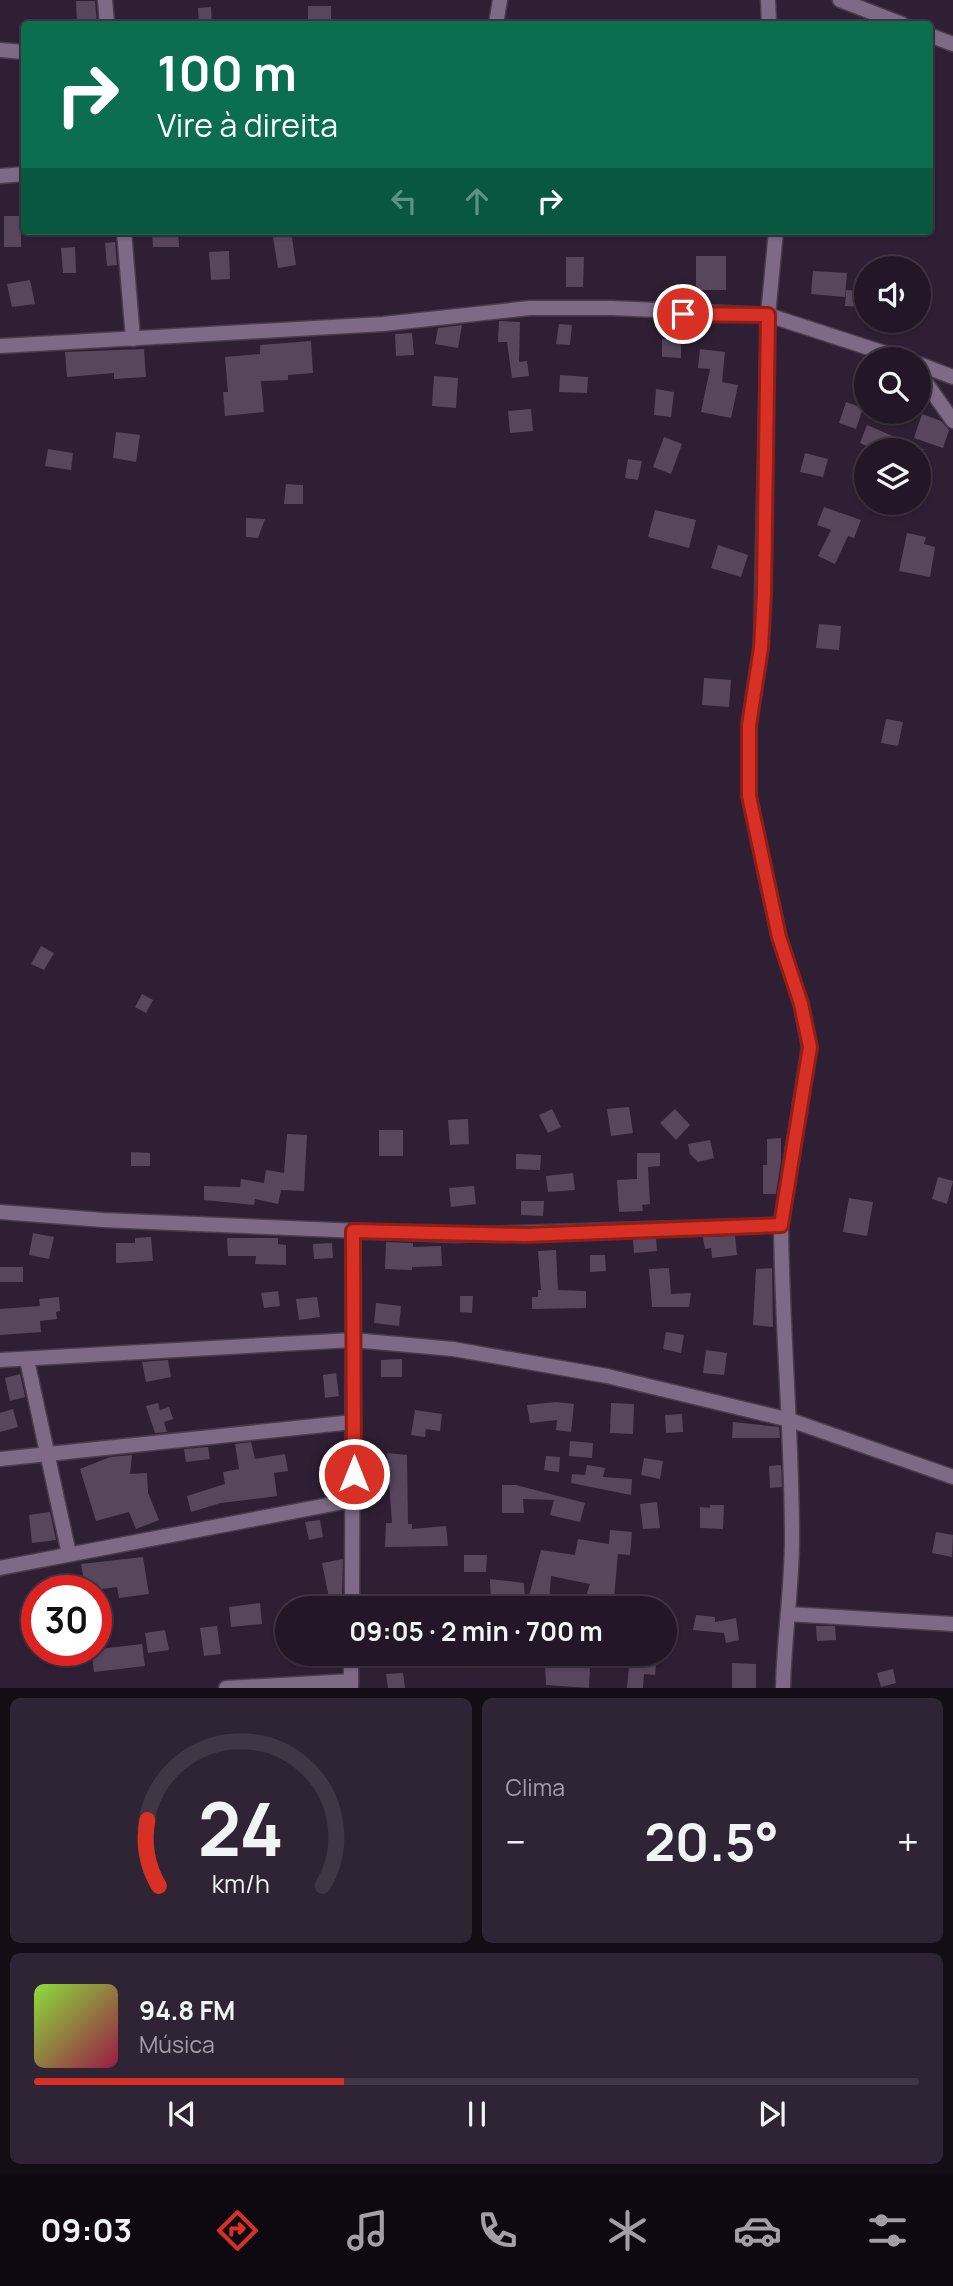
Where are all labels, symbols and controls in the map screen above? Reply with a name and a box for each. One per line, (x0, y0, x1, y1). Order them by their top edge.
text: 100 m (157, 39, 297, 106)
icon: right (42, 49, 133, 140)
text: Vire à direita (157, 103, 338, 147)
icon: left (385, 182, 423, 220)
icon: ahead (458, 182, 496, 220)
icon: right (531, 182, 569, 220)
map controls (854, 256, 931, 515)
button: sound (854, 256, 931, 333)
pin (653, 284, 713, 344)
icon: arrive (664, 295, 702, 333)
button: search (854, 347, 931, 424)
button: layers (854, 438, 931, 515)
position arrow (317, 1437, 391, 1511)
speed limit sign: 30 (21, 1575, 112, 1666)
text: 09:05 · 2 min · 700 m (349, 1613, 603, 1649)
text: Clima (506, 1771, 565, 1803)
text: 24 (198, 1779, 284, 1879)
text: 20.5° (644, 1806, 779, 1877)
text: − (506, 1815, 526, 1867)
text: + (897, 1815, 919, 1867)
text: km/h (212, 1866, 270, 1901)
text: 94.8 FM (139, 1992, 235, 2028)
text: Música (139, 2028, 215, 2060)
icon: previous (163, 2095, 201, 2133)
icon: pause (458, 2095, 496, 2133)
icon: next (753, 2095, 791, 2133)
icon: directions (213, 2206, 262, 2255)
icon: music (343, 2206, 392, 2255)
icon: phone (473, 2206, 522, 2255)
icon: climate (603, 2206, 652, 2255)
icon: car (733, 2206, 782, 2255)
icon: filters (863, 2206, 912, 2255)
text: 09:03 (41, 2208, 132, 2252)

